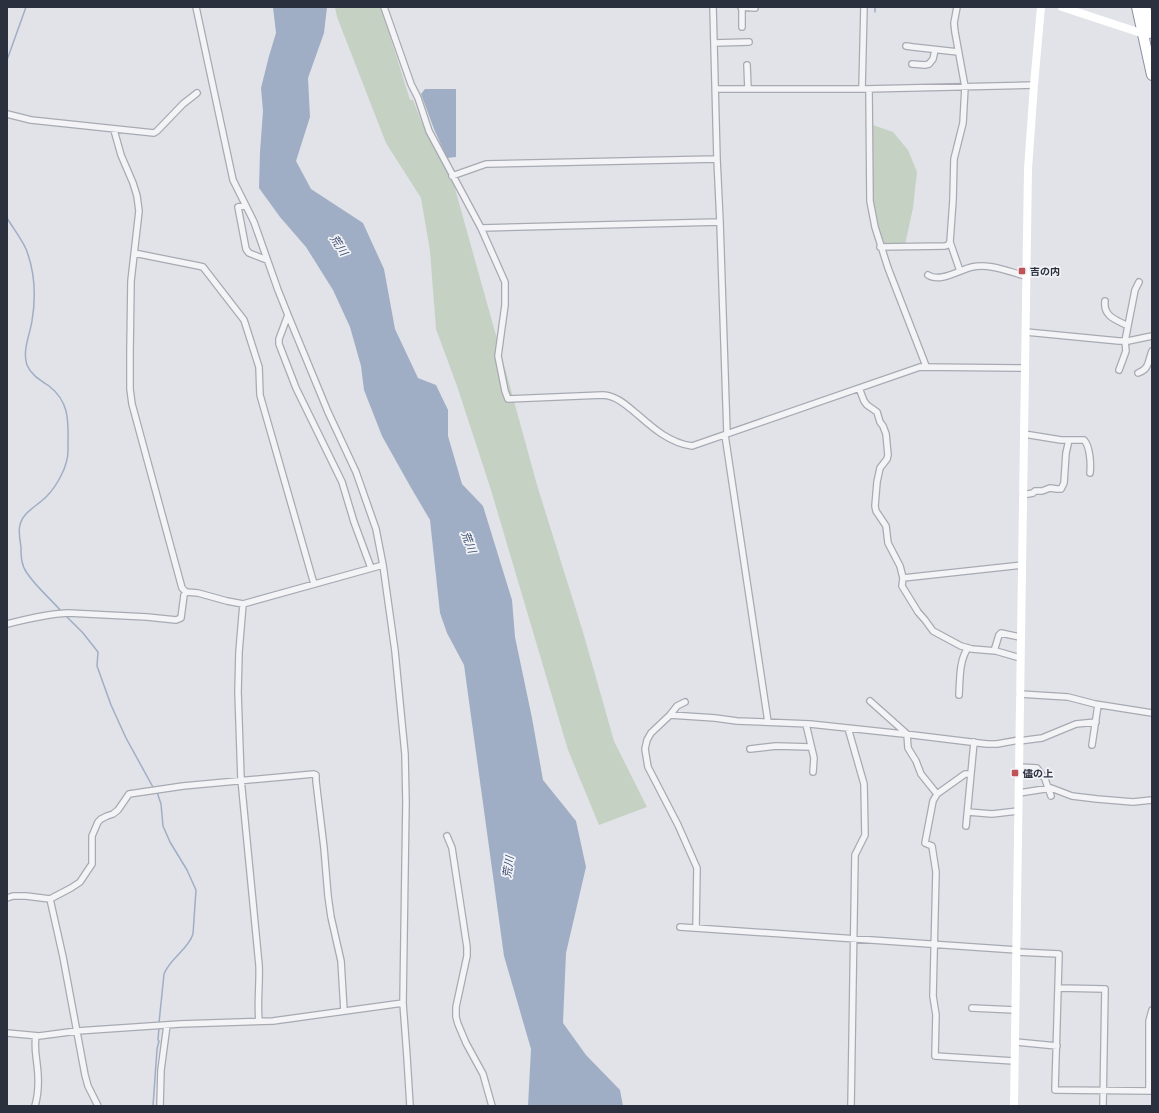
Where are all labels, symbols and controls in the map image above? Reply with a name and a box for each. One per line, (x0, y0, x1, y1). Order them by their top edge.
water label: 荒川 (327, 233, 351, 259)
marker: 吉の内 (1017, 266, 1027, 276)
place label: 吉の内 (1030, 266, 1060, 278)
water label: 荒川 (459, 530, 479, 556)
marker: 儘の上 (1010, 768, 1020, 778)
place label: 儘の上 (1022, 768, 1053, 780)
water label: 荒川 (501, 854, 517, 879)

